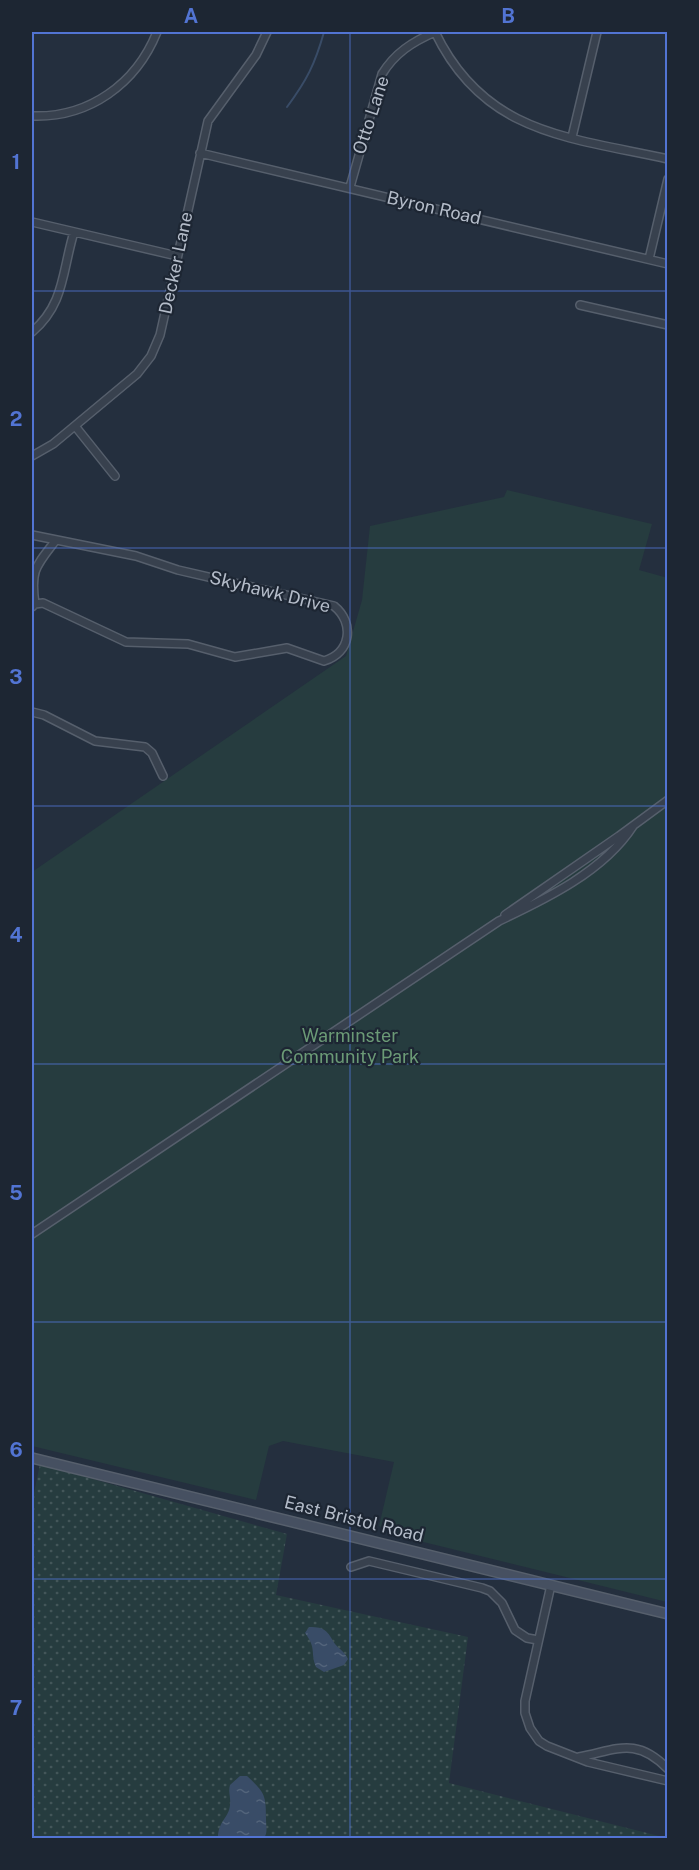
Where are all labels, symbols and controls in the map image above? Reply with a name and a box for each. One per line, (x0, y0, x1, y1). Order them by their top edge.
text: A (184, 4, 198, 28)
text: B (501, 4, 515, 28)
street label: Otto Lane (348, 73, 393, 157)
text: 1 (12, 150, 20, 174)
street label: Byron Road (385, 186, 483, 229)
street label: Decker Lane (154, 210, 197, 316)
text: 2 (10, 407, 22, 431)
street label: Skyhawk Drive (208, 566, 333, 617)
text: 3 (9, 665, 23, 689)
text: 4 (9, 923, 23, 947)
park label: Warminster Community Park (281, 1025, 419, 1067)
text: 5 (9, 1181, 23, 1205)
text: 6 (9, 1438, 23, 1462)
street label: East Bristol Road (282, 1491, 426, 1546)
text: 7 (10, 1696, 22, 1720)

